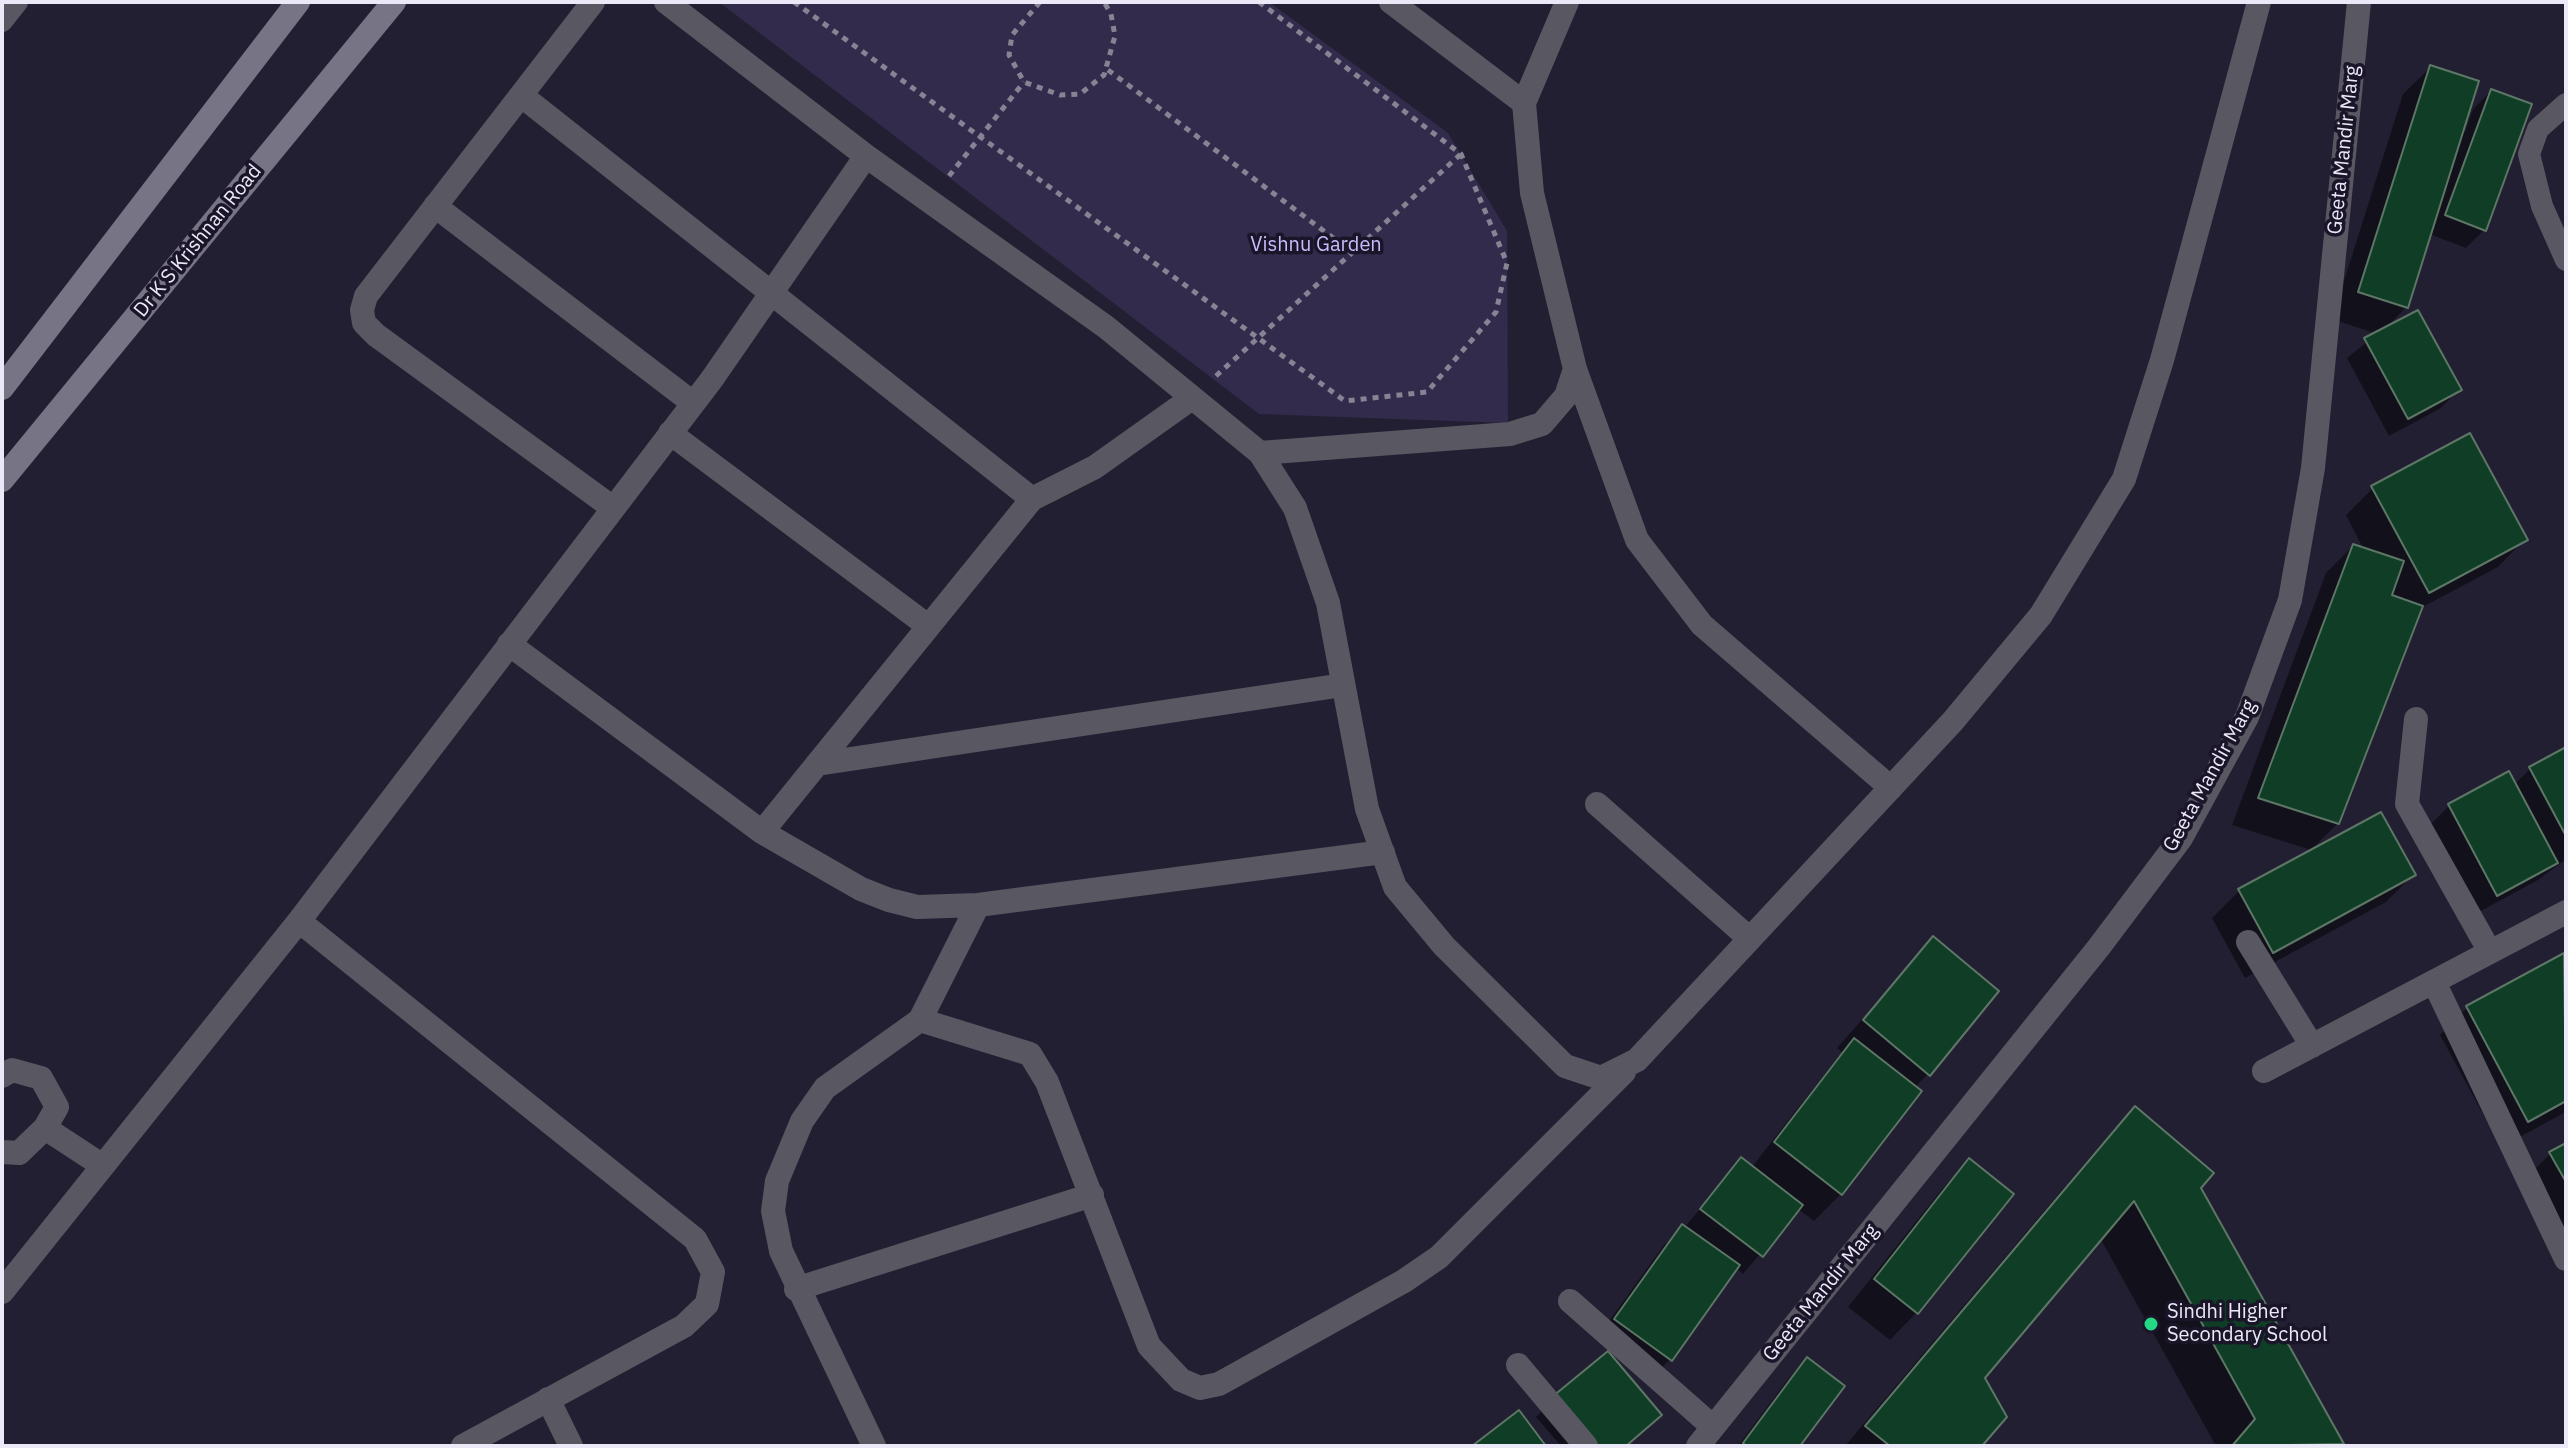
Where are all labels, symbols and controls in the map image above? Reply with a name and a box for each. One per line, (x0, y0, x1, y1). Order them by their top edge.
street label: Geeta Mandir Marg (2323, 64, 2365, 236)
street label: Dr K S Krishnan Road (129, 160, 267, 322)
park label: Vishnu Garden (1250, 233, 1382, 257)
street label: Geeta Mandir Marg (2158, 696, 2262, 856)
street label: Geeta Mandir Marg (1758, 1220, 1884, 1366)
place label: Sindhi Higher Secondary School (2167, 1300, 2327, 1347)
marker: Sindhi Higher Secondary School (2142, 1315, 2160, 1333)

